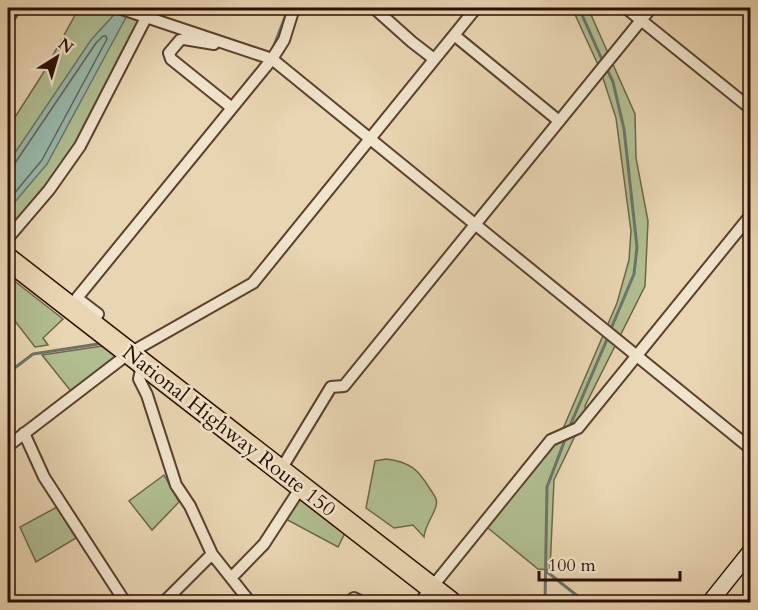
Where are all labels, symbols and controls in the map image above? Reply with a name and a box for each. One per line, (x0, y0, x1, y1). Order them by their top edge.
north arrow (27, 27, 87, 87)
text: N (53, 33, 78, 59)
street label: National Highway Route 150 (116, 338, 342, 524)
scale bar (539, 544, 680, 582)
text: 100 m (548, 553, 596, 578)

